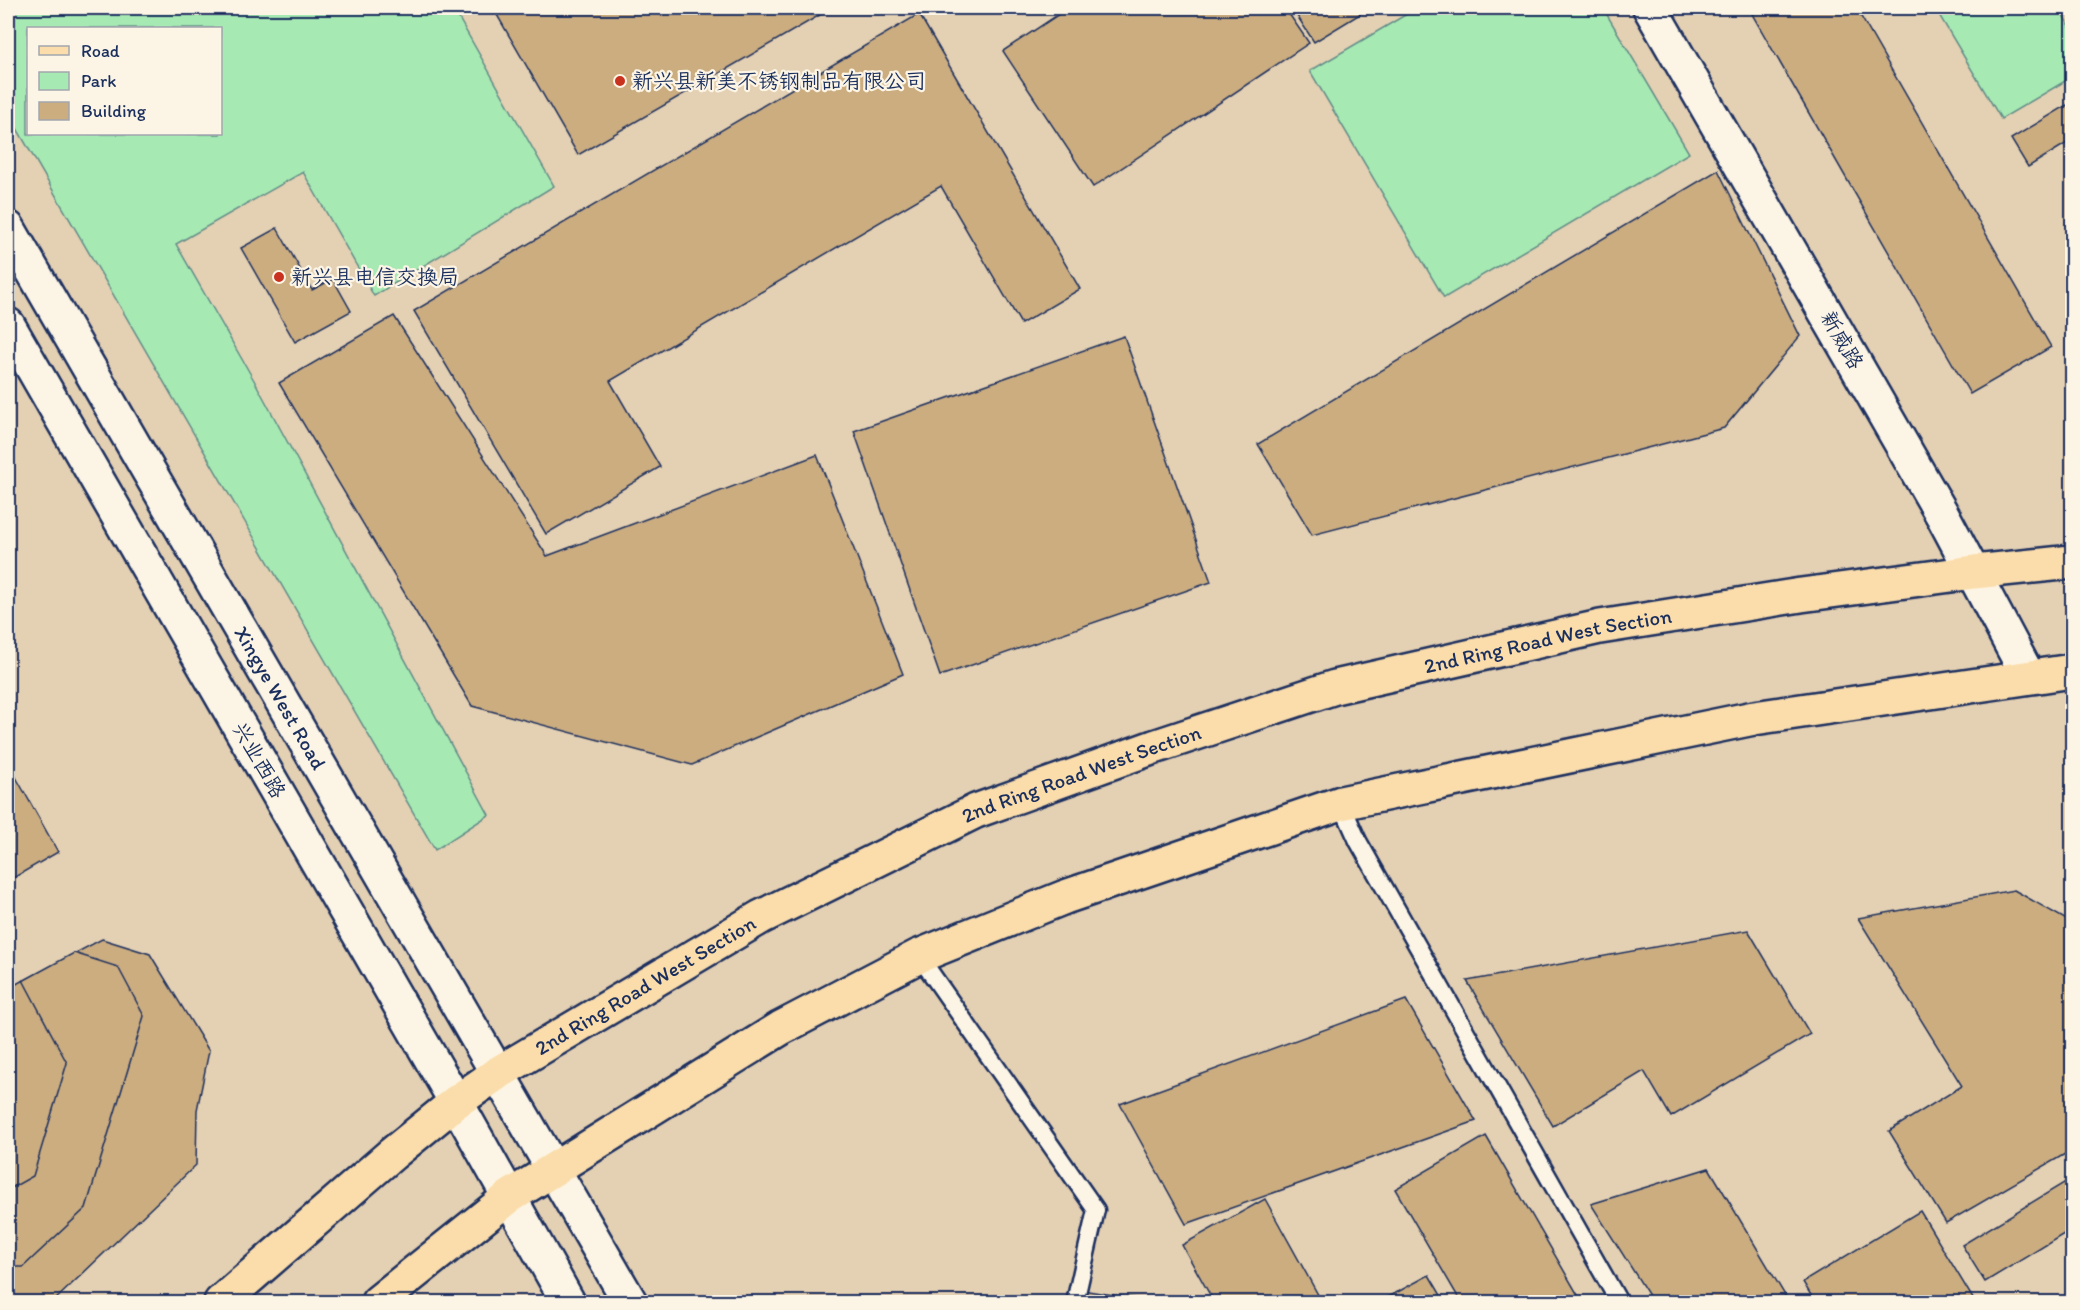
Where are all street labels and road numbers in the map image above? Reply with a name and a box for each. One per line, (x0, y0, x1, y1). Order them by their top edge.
street label: 新威路 (1816, 306, 1869, 373)
street label: 2nd Ring Road West Section (1422, 603, 1674, 678)
street label: Xingye West Road (229, 621, 332, 774)
street label: 兴业西路 (228, 717, 291, 802)
street label: 2nd Ring Road West Section (957, 719, 1204, 828)
street label: 2nd Ring Road West Section (530, 910, 760, 1060)

